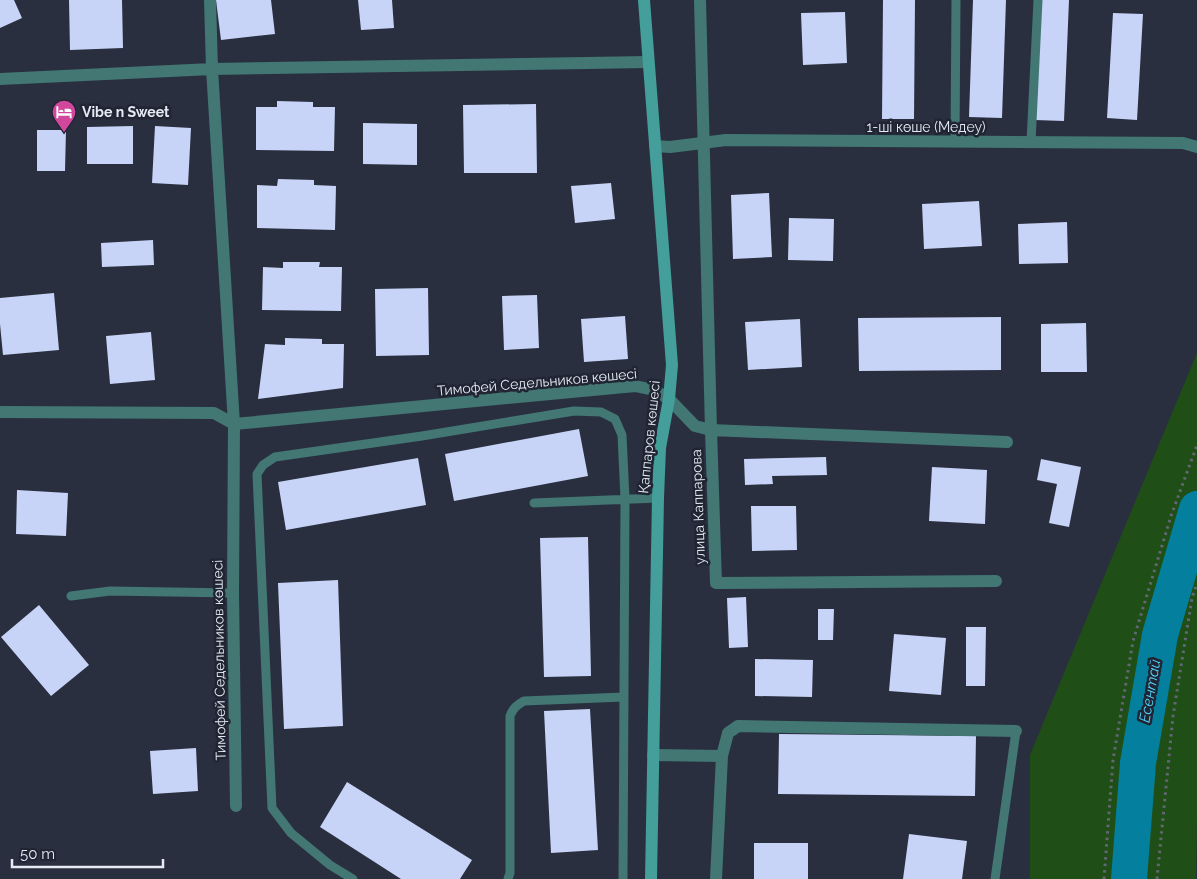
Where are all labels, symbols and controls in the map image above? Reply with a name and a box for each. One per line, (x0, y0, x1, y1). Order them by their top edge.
hotel icon: Vibe n Sweet (51, 99, 77, 133)
place label: Vibe n Sweet (82, 104, 170, 120)
street label: 1-ші көше (Медеу) (866, 119, 986, 135)
street label: Тимофей Седельников көшесі (436, 365, 638, 399)
street label: Қаппаров көшесі (635, 380, 663, 494)
street label: улица Каппарова (688, 449, 708, 565)
street label: Тимофей Седельников көшесі (209, 560, 229, 760)
water label: Есентай (1136, 657, 1164, 724)
scale bar (12, 836, 164, 868)
text: 50 m (20, 845, 55, 863)

